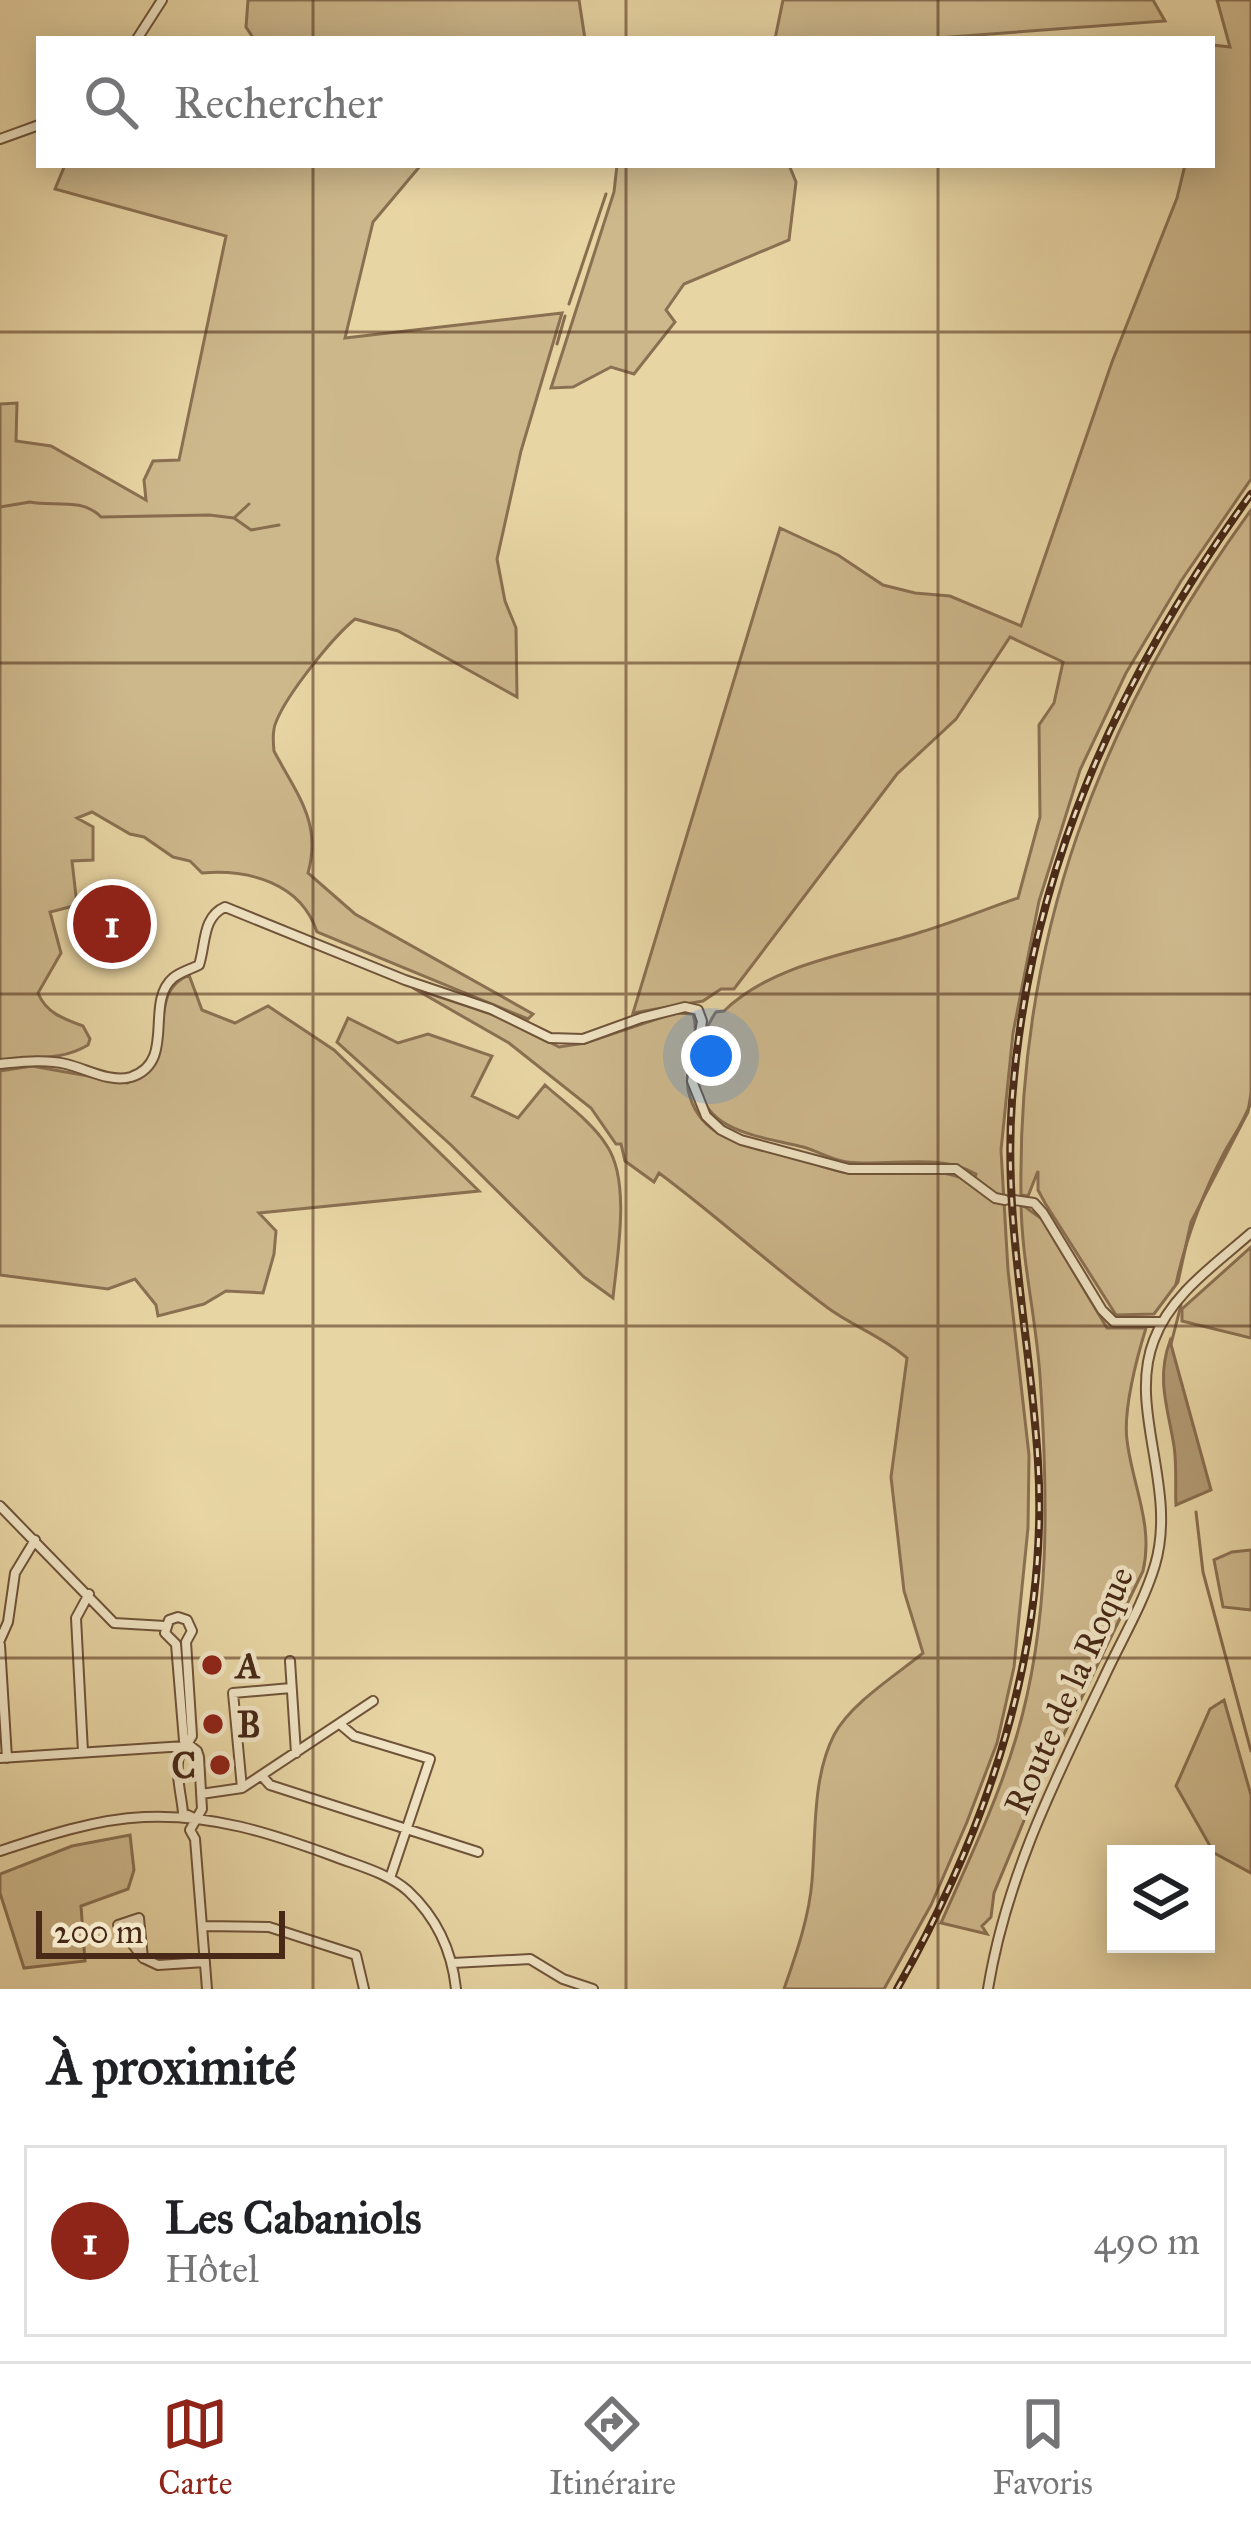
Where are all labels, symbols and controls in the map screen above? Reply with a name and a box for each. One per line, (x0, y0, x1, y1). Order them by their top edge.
search box (36, 36, 1215, 168)
icon: search (78, 69, 144, 135)
text: Rechercher (174, 75, 383, 130)
pin: 1 (73, 879, 151, 969)
your location (681, 1026, 741, 1086)
street label: Route de la Roque (995, 1560, 1143, 1821)
place label: A (234, 1644, 261, 1688)
marker: A (199, 1652, 225, 1678)
place label: B (237, 1703, 261, 1747)
marker: B (200, 1711, 226, 1737)
place label: C (171, 1744, 196, 1788)
marker: C (207, 1752, 233, 1778)
map controls (1107, 1845, 1215, 1953)
button: layers (1107, 1845, 1215, 1953)
scale bar (36, 1905, 285, 1958)
text: 200 m (54, 1912, 144, 1952)
text: À proximité (48, 2036, 296, 2098)
text: Les Cabaniols (165, 2190, 422, 2245)
text: 1 (82, 2217, 98, 2265)
text: 490 m (1093, 2217, 1200, 2265)
text: Hôtel (165, 2245, 259, 2293)
tab: Carte (158, 2391, 232, 2503)
tab: Itinéraire (549, 2391, 676, 2503)
tab: Favoris (992, 2391, 1093, 2503)

